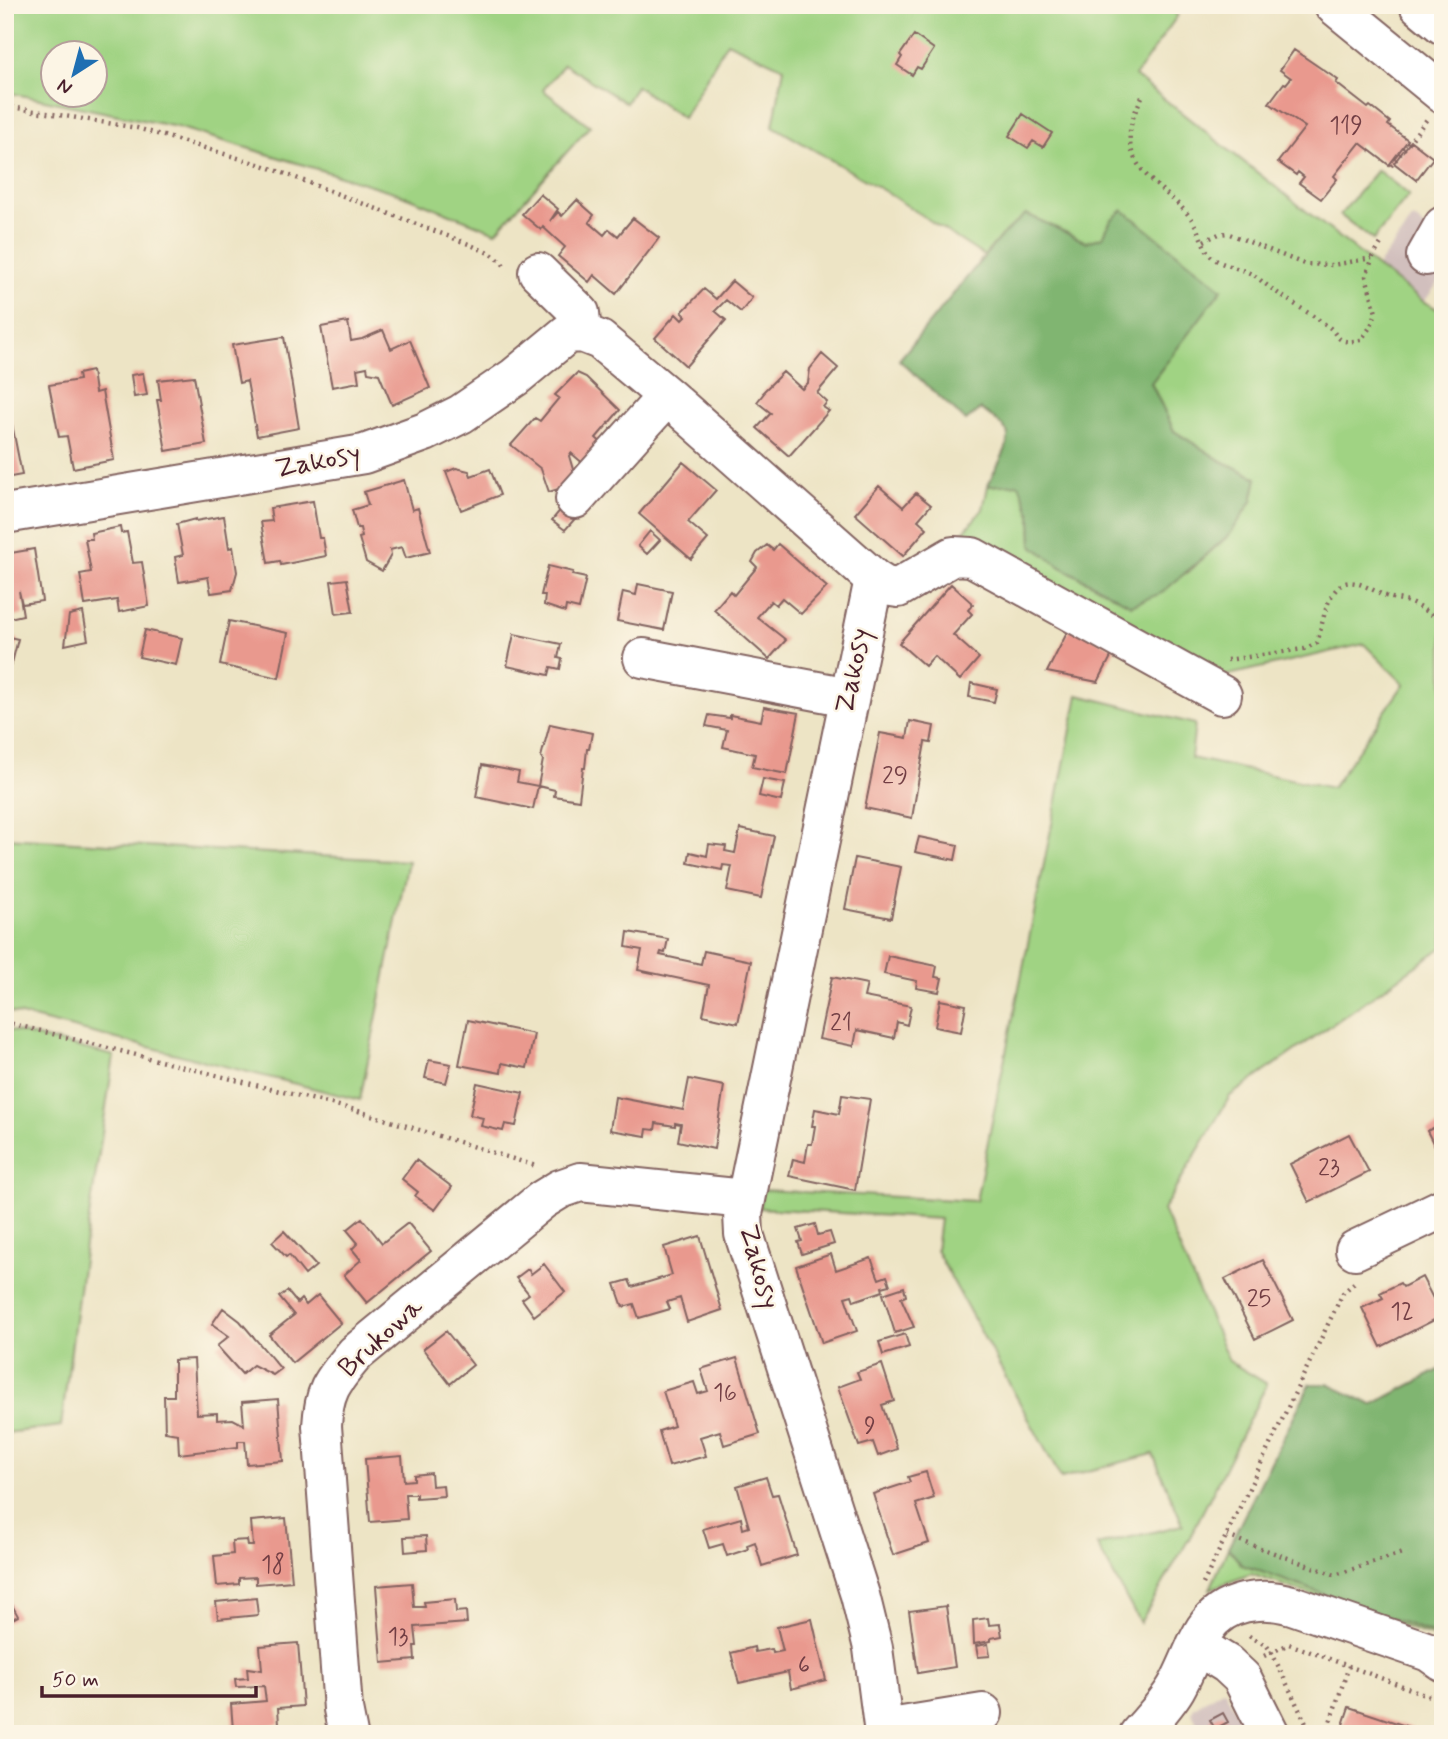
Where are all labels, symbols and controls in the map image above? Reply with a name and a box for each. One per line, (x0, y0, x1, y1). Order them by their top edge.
north arrow (38, 38, 108, 108)
text: N (52, 73, 77, 100)
house number: 119 (1329, 111, 1363, 142)
street label: Zakosy (272, 436, 364, 488)
street label: Zakosy (827, 625, 881, 717)
house number: 29 (882, 761, 908, 792)
house number: 21 (830, 1008, 852, 1039)
house number: 23 (1318, 1153, 1340, 1184)
street label: Zakosy (729, 1221, 787, 1313)
house number: 25 (1247, 1284, 1271, 1315)
street label: Brukowa (331, 1289, 431, 1387)
house number: 12 (1390, 1297, 1414, 1328)
house number: 16 (713, 1378, 737, 1409)
house number: 9 (864, 1411, 876, 1442)
house number: 18 (261, 1550, 285, 1581)
house number: 13 (388, 1622, 408, 1653)
house number: 6 (798, 1650, 810, 1681)
scale bar (42, 1655, 256, 1699)
text: 50 m (52, 1666, 99, 1694)

